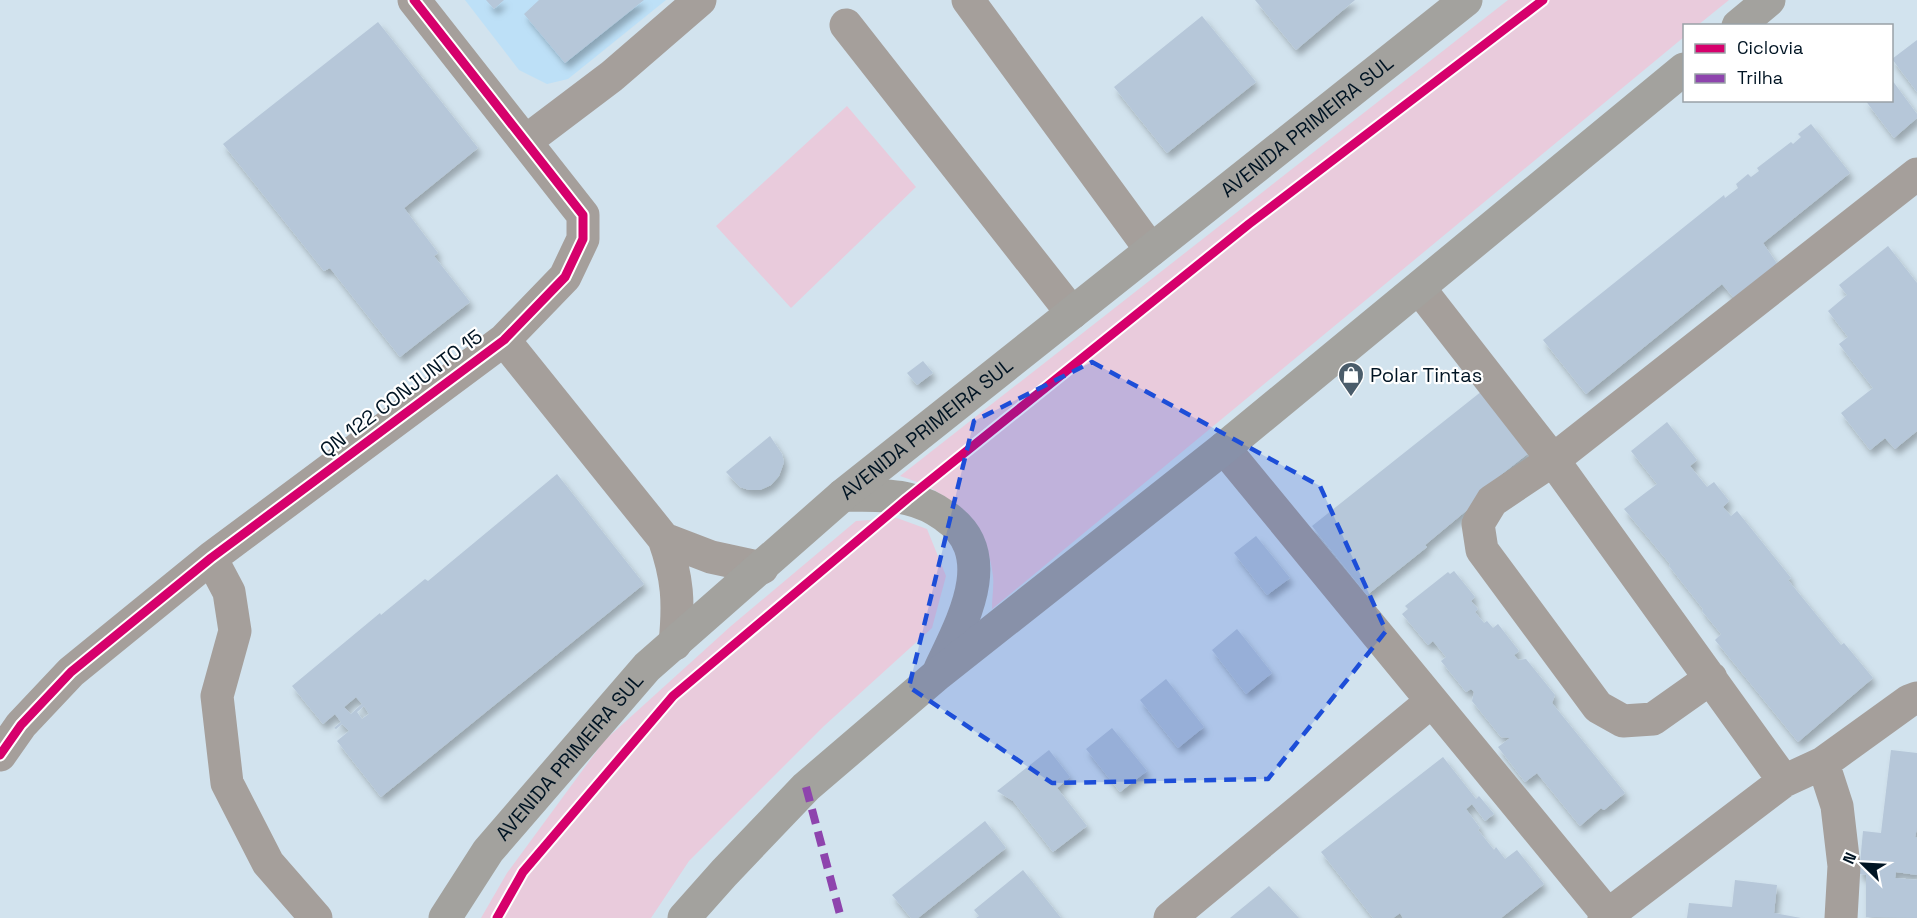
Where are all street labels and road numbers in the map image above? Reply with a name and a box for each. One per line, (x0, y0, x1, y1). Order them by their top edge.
street label: AVENIDA PRIMEIRA SUL (1215, 50, 1399, 203)
street label: QN 122 CONJUNTO 15 (314, 323, 488, 463)
street label: AVENIDA PRIMEIRA SUL (835, 352, 1018, 505)
street label: AVENIDA PRIMEIRA SUL (490, 668, 649, 846)

